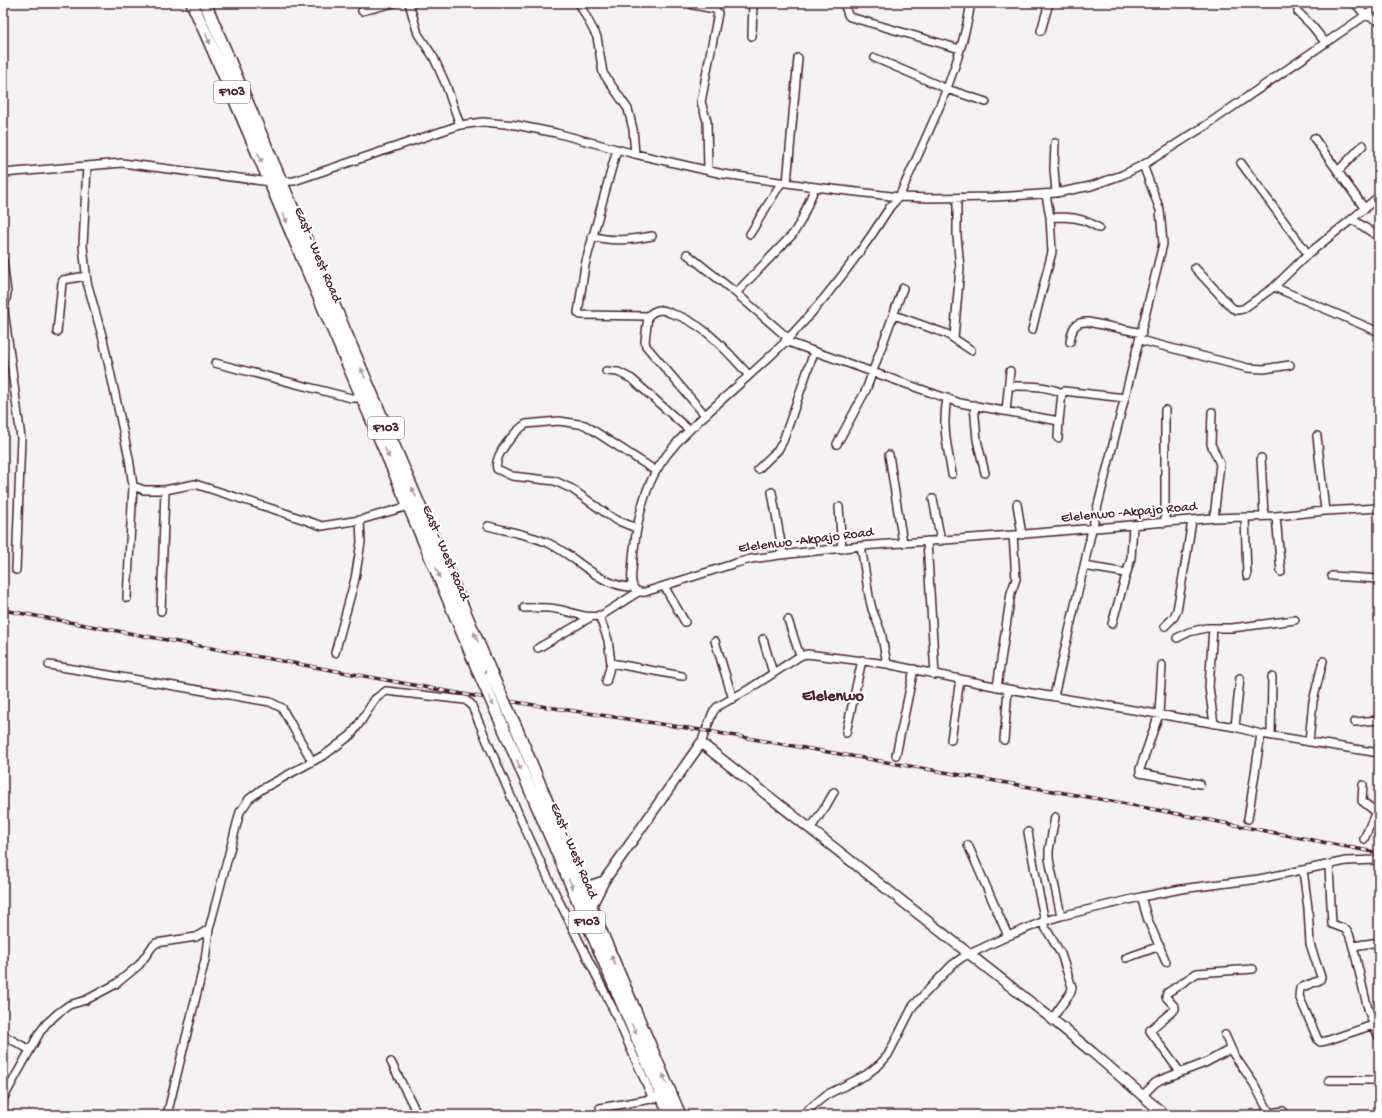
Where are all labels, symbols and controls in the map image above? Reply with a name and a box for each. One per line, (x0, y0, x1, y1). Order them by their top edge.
one-way arrow (205, 33, 211, 44)
road number: F103 (214, 81, 250, 103)
one-way arrow (257, 152, 263, 164)
street label: East - West Road (289, 205, 346, 307)
one-way arrow (282, 213, 288, 224)
one-way arrow (359, 366, 365, 378)
road number: F103 (368, 417, 404, 439)
one-way arrow (383, 447, 390, 459)
one-way arrow (411, 487, 417, 498)
street label: Elelenwo -Akpajo Road (1060, 498, 1199, 527)
street label: East - West Road (417, 503, 474, 605)
street label: Elelenwo -Akpajo Road (737, 524, 876, 558)
one-way arrow (435, 567, 441, 579)
one-way arrow (473, 632, 479, 643)
district label: Elelenwo (802, 688, 865, 707)
one-way arrow (489, 695, 495, 707)
one-way arrow (516, 759, 522, 770)
street label: East - West Road (545, 801, 602, 903)
one-way arrow (568, 878, 574, 890)
road number: F103 (569, 911, 605, 933)
one-way arrow (610, 953, 616, 965)
one-way arrow (631, 1023, 637, 1034)
one-way arrow (661, 1073, 667, 1085)

